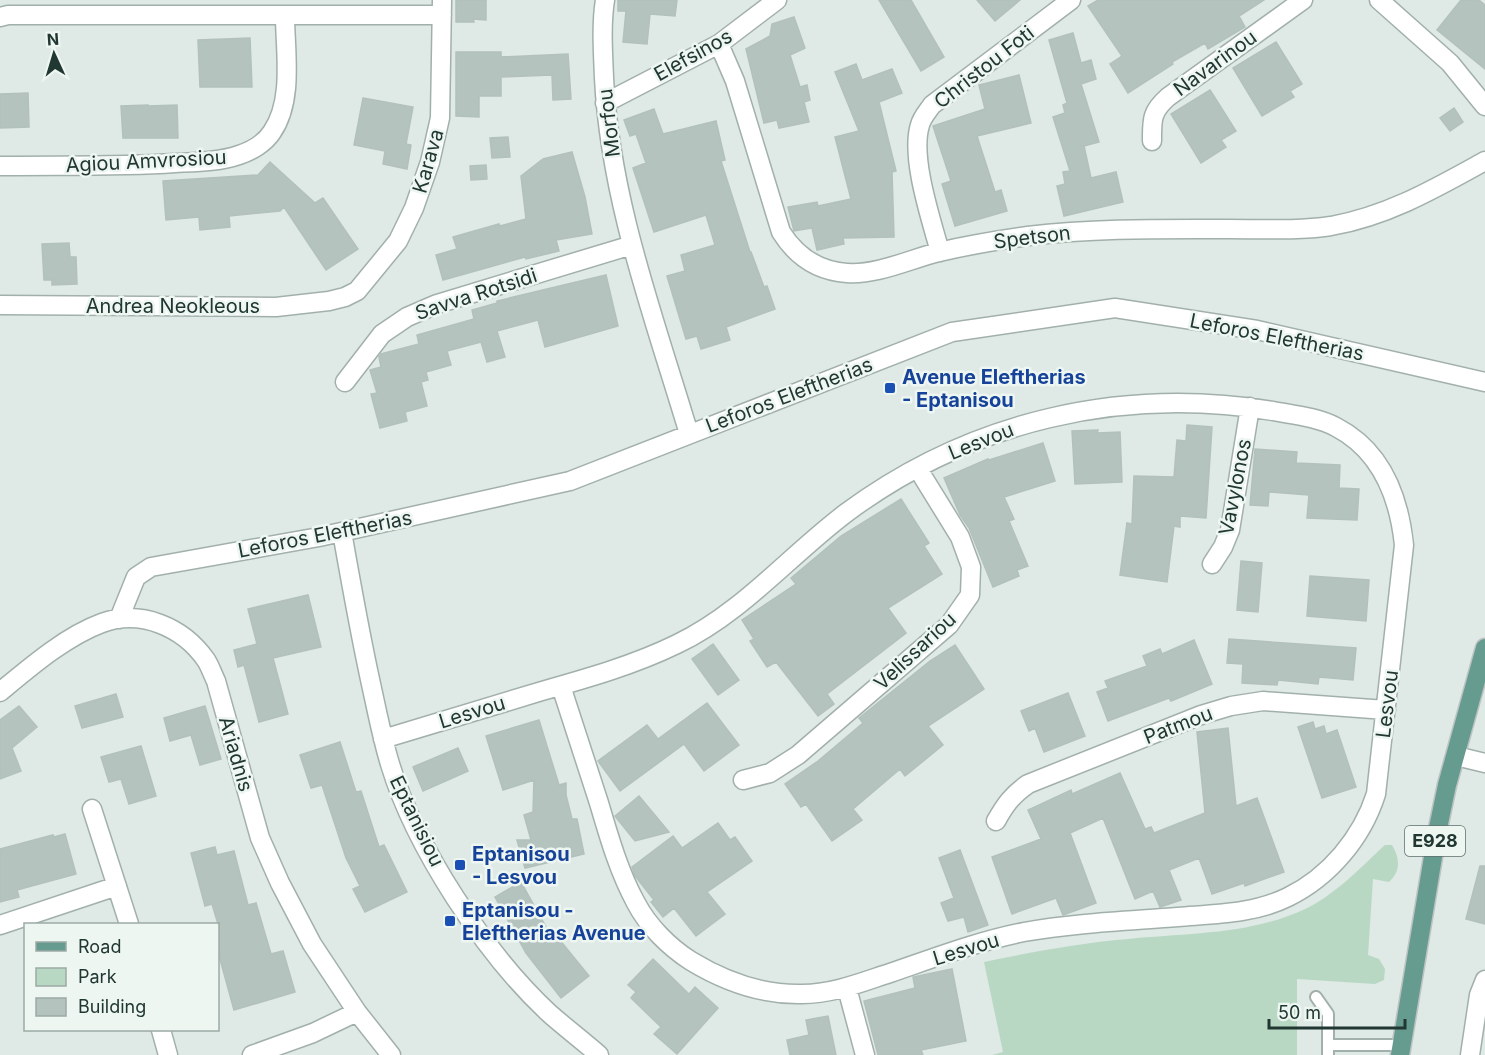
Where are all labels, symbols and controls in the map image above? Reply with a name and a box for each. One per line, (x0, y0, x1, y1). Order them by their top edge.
street label: Christou Foti (929, 21, 1039, 113)
north arrow (24, 24, 84, 84)
street label: Elefsinos (650, 24, 736, 86)
street label: Navarinou (1169, 25, 1261, 101)
text: N (46, 29, 60, 49)
street label: Morfou (593, 88, 625, 158)
street label: Karava (407, 126, 449, 196)
street label: Agiou Amvrosiou (65, 145, 227, 177)
street label: Spetson (992, 220, 1072, 254)
street label: Savva Rotsidi (412, 263, 540, 325)
street label: Andrea Neokleous (86, 294, 260, 318)
street label: Leforos Eleftherias (1188, 308, 1366, 366)
street label: Leforos Eleftherias (702, 352, 876, 438)
place label: Avenue Eleftherias - Eptanisou (902, 365, 1086, 412)
marker: Avenue Eleftherias - Eptanisou (883, 381, 897, 395)
street label: Lesvou (945, 417, 1017, 465)
street label: Vavylonos (1214, 437, 1256, 537)
street label: Leforos Eleftherias (236, 505, 414, 563)
street label: Velissariou (869, 607, 961, 695)
street label: Lesvou (1371, 669, 1403, 739)
street label: Lesvou (436, 691, 508, 733)
street label: Patmou (1140, 701, 1216, 749)
street label: Ariadnis (214, 714, 258, 794)
street label: Eptanisiou (385, 772, 449, 870)
road number: E928 (1405, 826, 1465, 856)
place label: Eptanisou - Lesvou (472, 842, 570, 889)
marker: Eptanisou - Lesvou (453, 858, 467, 872)
place label: Eptanisou - Eleftherias Avenue (462, 898, 646, 945)
marker: Eptanisou - Eleftherias Avenue (443, 914, 457, 928)
legend (24, 923, 219, 1031)
street label: Lesvou (930, 928, 1002, 970)
text: Road (78, 936, 121, 957)
text: Park (78, 966, 117, 987)
scale bar (1269, 992, 1406, 1030)
text: Building (78, 996, 146, 1017)
text: 50 m (1278, 1002, 1321, 1023)

